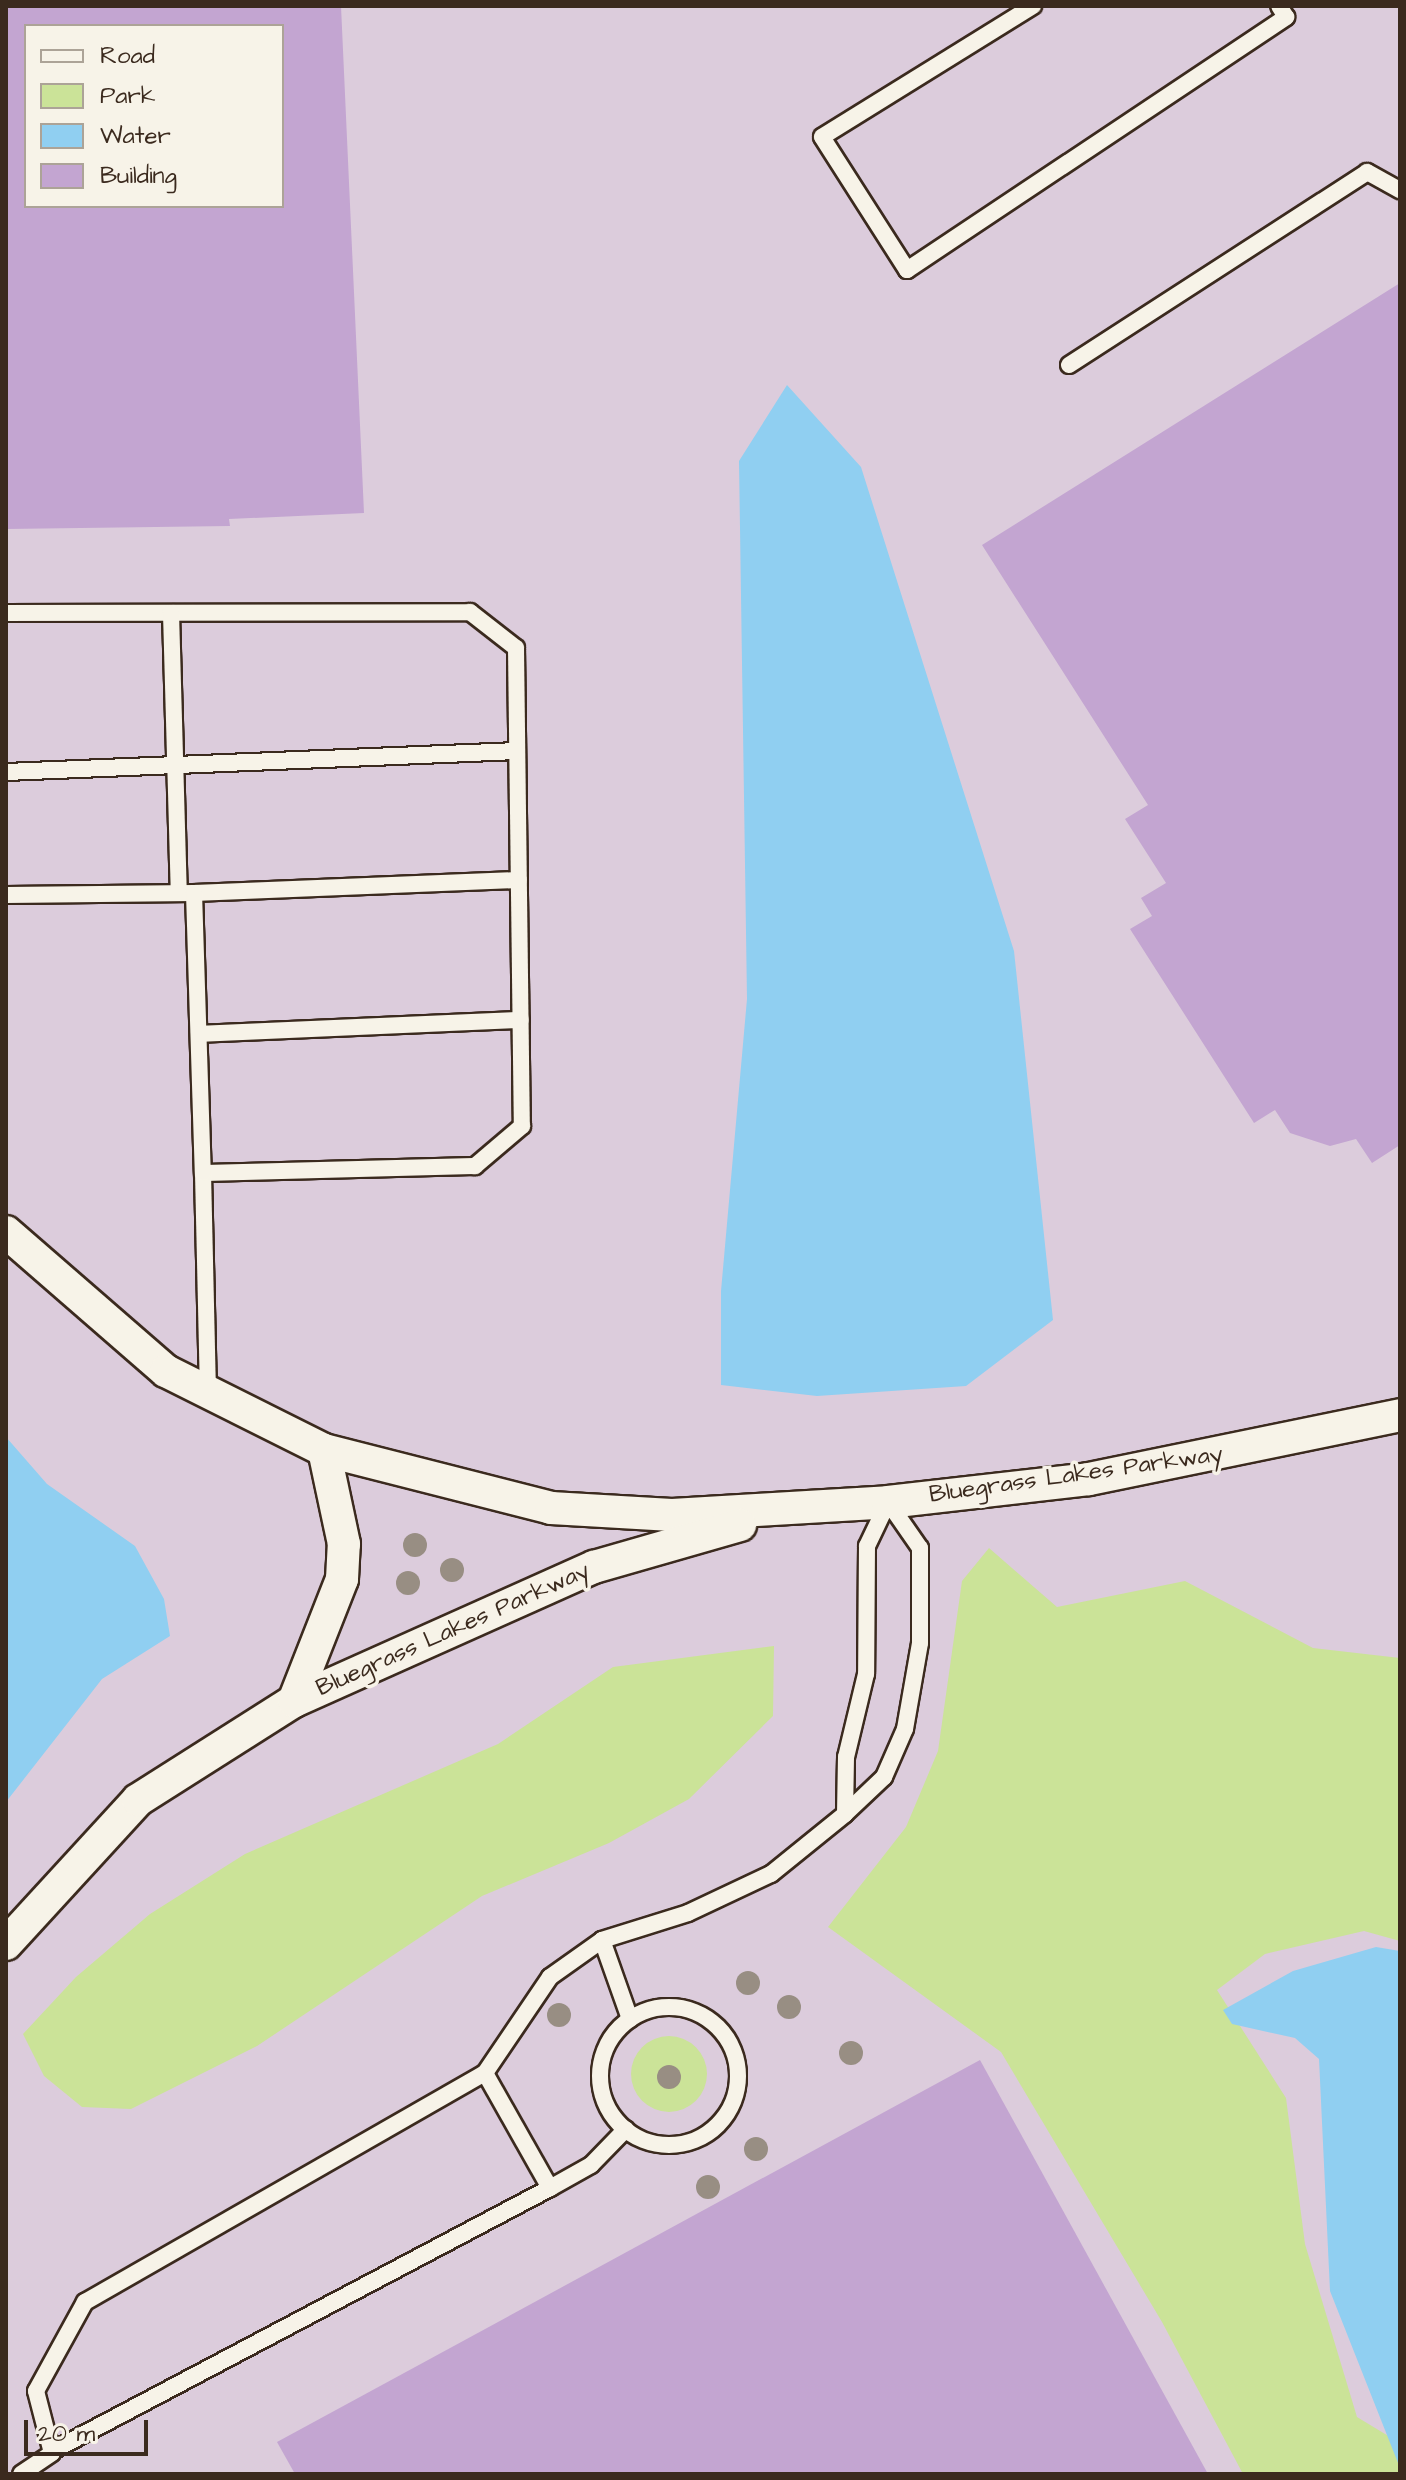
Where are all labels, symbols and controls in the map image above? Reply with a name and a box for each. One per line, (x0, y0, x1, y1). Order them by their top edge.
legend (24, 24, 284, 208)
text: Road (100, 39, 155, 73)
text: Park (100, 79, 156, 113)
text: Water (100, 119, 171, 153)
text: Building (100, 159, 177, 193)
street label: Bluegrass Lakes Parkway (927, 1440, 1225, 1510)
street label: Bluegrass Lakes Parkway (312, 1557, 594, 1703)
scale bar (28, 2404, 152, 2454)
text: 20 m (38, 2417, 95, 2451)

